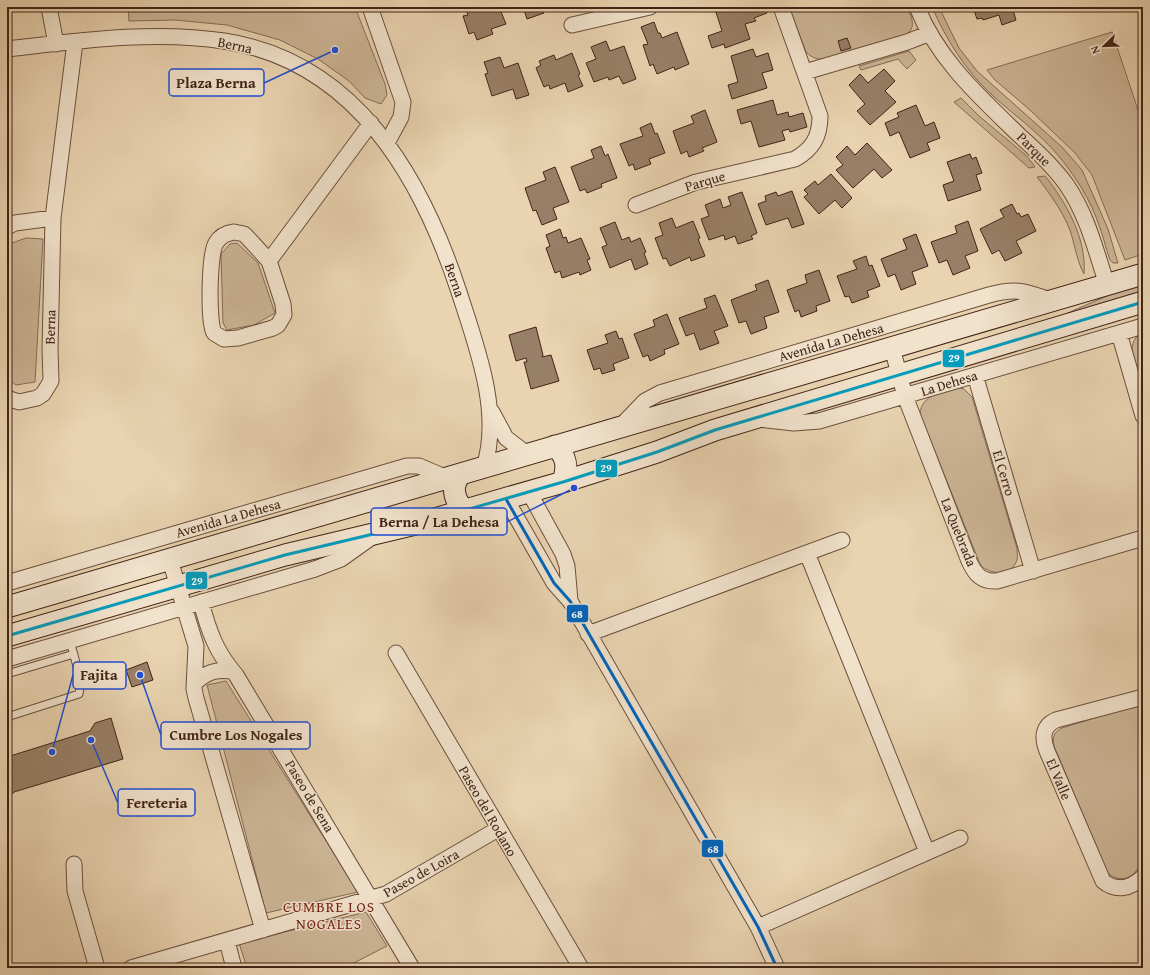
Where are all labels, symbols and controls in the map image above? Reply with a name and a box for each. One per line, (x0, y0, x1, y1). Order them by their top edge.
north arrow (1084, 26, 1124, 66)
street label: Berna (216, 32, 254, 58)
text: N (1086, 43, 1104, 56)
callout: Plaza Berna (169, 69, 264, 96)
text: Plaza Berna (176, 72, 256, 93)
street label: Parque (1012, 127, 1056, 171)
street label: Parque (682, 166, 728, 196)
street label: Berna (440, 260, 470, 300)
street label: Berna (39, 309, 61, 345)
street label: Avenida La Dehesa (776, 317, 886, 367)
line badge: 29 (942, 349, 965, 368)
text: 29 (948, 350, 960, 366)
street label: La Dehesa (918, 365, 980, 401)
street label: El Cerro (988, 448, 1020, 498)
line badge: 29 (595, 459, 618, 478)
text: 29 (600, 460, 612, 476)
street label: Avenida La Dehesa (173, 493, 283, 543)
street label: La Quebrada (936, 495, 982, 570)
callout: Berna / La Dehesa (371, 508, 507, 535)
text: Berna / La Dehesa (379, 511, 499, 532)
line badge: 29 (185, 571, 208, 590)
text: 29 (191, 573, 203, 589)
line badge: 68 (566, 604, 589, 623)
text: 68 (571, 606, 583, 622)
callout: Fajita (73, 662, 126, 689)
text: Fajita (80, 664, 118, 685)
callout: Cumbre Los Nogales (161, 722, 310, 749)
text: Cumbre Los Nogales (169, 724, 303, 745)
street label: El Valle (1041, 755, 1077, 803)
street label: Paseo de Sena (280, 756, 340, 836)
street label: Paseo del Rodano (454, 762, 522, 860)
callout: Fereteria (118, 789, 195, 816)
text: Fereteria (127, 792, 188, 813)
line badge: 68 (701, 839, 724, 858)
text: 68 (707, 841, 719, 857)
street label: Paseo de Loira (380, 844, 463, 902)
district label: CUMBRE LOS NOGALES (283, 896, 375, 934)

